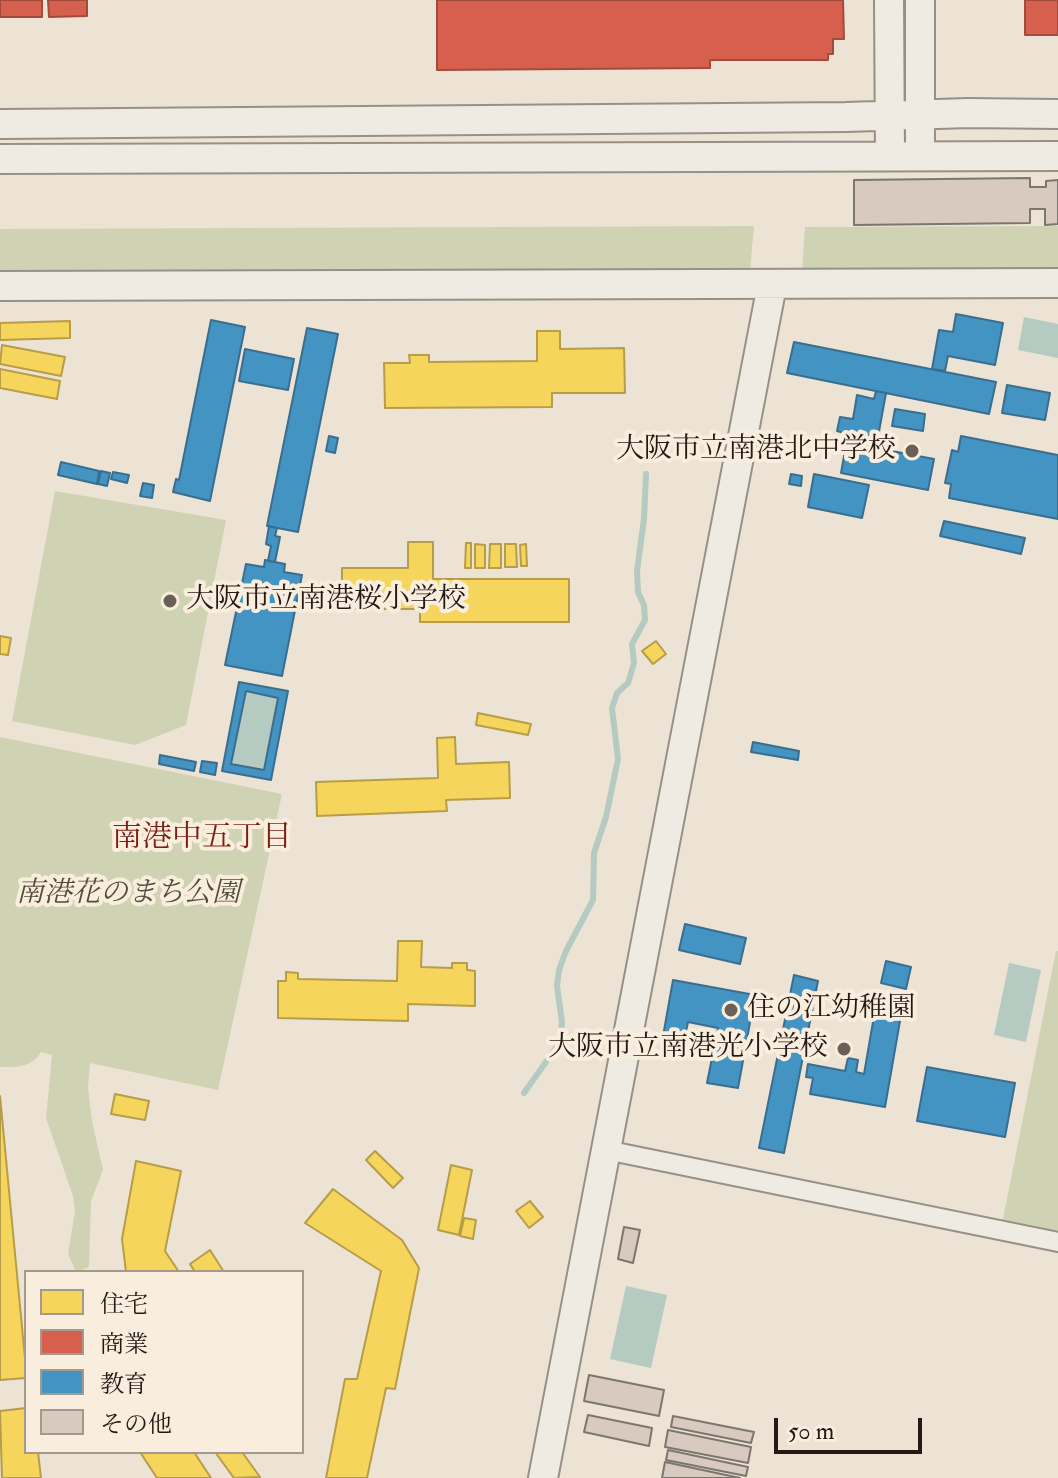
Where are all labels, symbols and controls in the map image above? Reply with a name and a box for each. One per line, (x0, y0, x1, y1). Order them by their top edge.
place label: 大阪市立南港北中学校 (616, 434, 896, 468)
marker: 大阪市立南港北中学校 (903, 442, 921, 460)
place label: 大阪市立南港桜小学校 (186, 584, 466, 618)
marker: 大阪市立南港桜小学校 (161, 592, 179, 610)
district label: 南港中五丁目 (112, 822, 292, 858)
park label: 南港花のまち公園 (16, 878, 240, 912)
place label: 住の江幼稚園 (747, 993, 915, 1027)
marker: 住の江幼稚園 (722, 1001, 740, 1019)
place label: 大阪市立南港光小学校 (548, 1032, 828, 1066)
marker: 大阪市立南港光小学校 (835, 1040, 853, 1058)
legend (24, 1270, 304, 1454)
text: 住宅 (100, 1289, 148, 1320)
text: 商業 (100, 1329, 148, 1360)
text: 教育 (100, 1369, 148, 1400)
scale bar (778, 1402, 926, 1452)
text: その他 (100, 1409, 172, 1440)
text: 50 m (788, 1416, 834, 1447)

